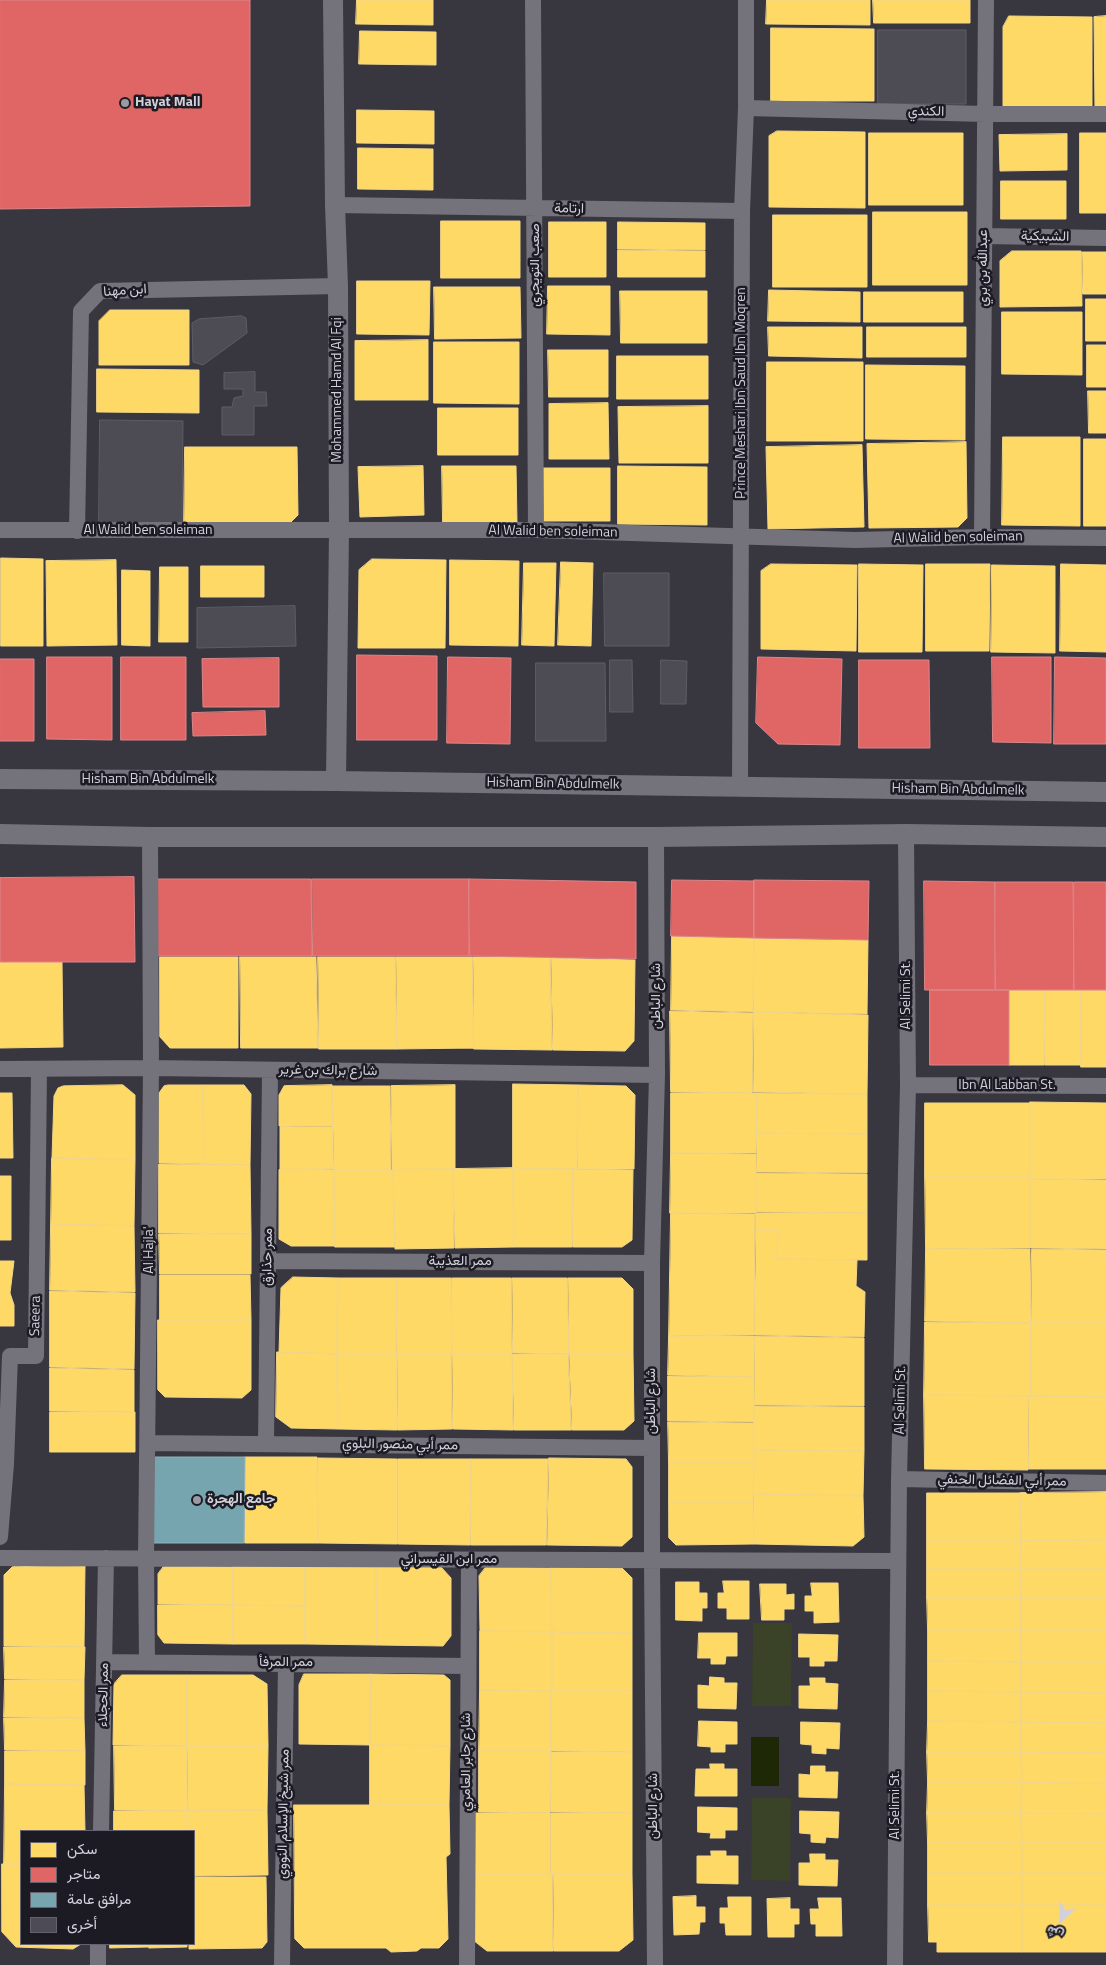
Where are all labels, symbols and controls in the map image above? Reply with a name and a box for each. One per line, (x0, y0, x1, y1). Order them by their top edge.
place label: Hayat Mall (135, 95, 200, 111)
marker: Hayat Mall (119, 97, 131, 109)
street label: الكندي (908, 103, 944, 121)
street label: ارتامة (554, 200, 584, 218)
street label: صعب التويجري (528, 223, 544, 307)
street label: الشبيكية (1021, 228, 1069, 246)
street label: عبدالله بن بري (976, 229, 992, 307)
street label: ابن مهنا (103, 281, 147, 301)
street label: Prince Meshari Ibn Saud Ibn Moqren (734, 287, 750, 499)
street label: Mohammed Hamd Al Fqi (330, 317, 346, 463)
street label: Al Walid ben soleiman (488, 522, 618, 542)
street label: Al Walid ben soleiman (83, 523, 213, 539)
street label: Al Walid ben soleiman (893, 528, 1023, 548)
street label: Hisham Bin Abdulmelk (81, 772, 215, 788)
street label: Hisham Bin Abdulmelk (486, 774, 620, 794)
street label: Hisham Bin Abdulmelk (891, 780, 1025, 800)
street label: Al Selimi St. (899, 961, 915, 1029)
street label: شارع الباطن (649, 963, 665, 1029)
street label: شارع براك بن غرير (278, 1062, 378, 1080)
street label: Ibn Al Labban St. (958, 1078, 1056, 1094)
street label: Al Hajla' (142, 1226, 158, 1274)
street label: ممر حذارق (259, 1228, 277, 1286)
street label: ممر العذيبة (428, 1254, 492, 1270)
street label: Saeera (27, 1296, 45, 1336)
street label: Al Selimi St. (892, 1365, 910, 1435)
street label: شارع الباطن (644, 1368, 660, 1434)
street label: ممر أبي منصور البلوي (342, 1436, 458, 1454)
street label: ممر أبي الفضائل الحنفي (937, 1471, 1067, 1491)
place label: جامع الهجرة (207, 1492, 275, 1508)
marker: جامع الهجرة (191, 1494, 203, 1506)
street label: ممر ابن القيسراني (401, 1552, 497, 1568)
street label: ممر المرفأ (259, 1655, 313, 1671)
street label: ممر الحجلاء (95, 1663, 113, 1727)
street label: شارع جابر العامري (459, 1713, 475, 1811)
street label: ممر شيخ الإسلام النووي (274, 1749, 294, 1879)
street label: Al Selimi St. (888, 1771, 904, 1839)
street label: شارع الباطن (646, 1773, 662, 1839)
legend (20, 1830, 195, 1945)
text: سكن (67, 1837, 97, 1860)
text: متاجر (67, 1862, 101, 1885)
text: مرافق عامة (67, 1887, 131, 1910)
north arrow (1036, 1895, 1086, 1945)
text: أخرى (67, 1912, 97, 1935)
text: ش (1042, 1921, 1067, 1947)

